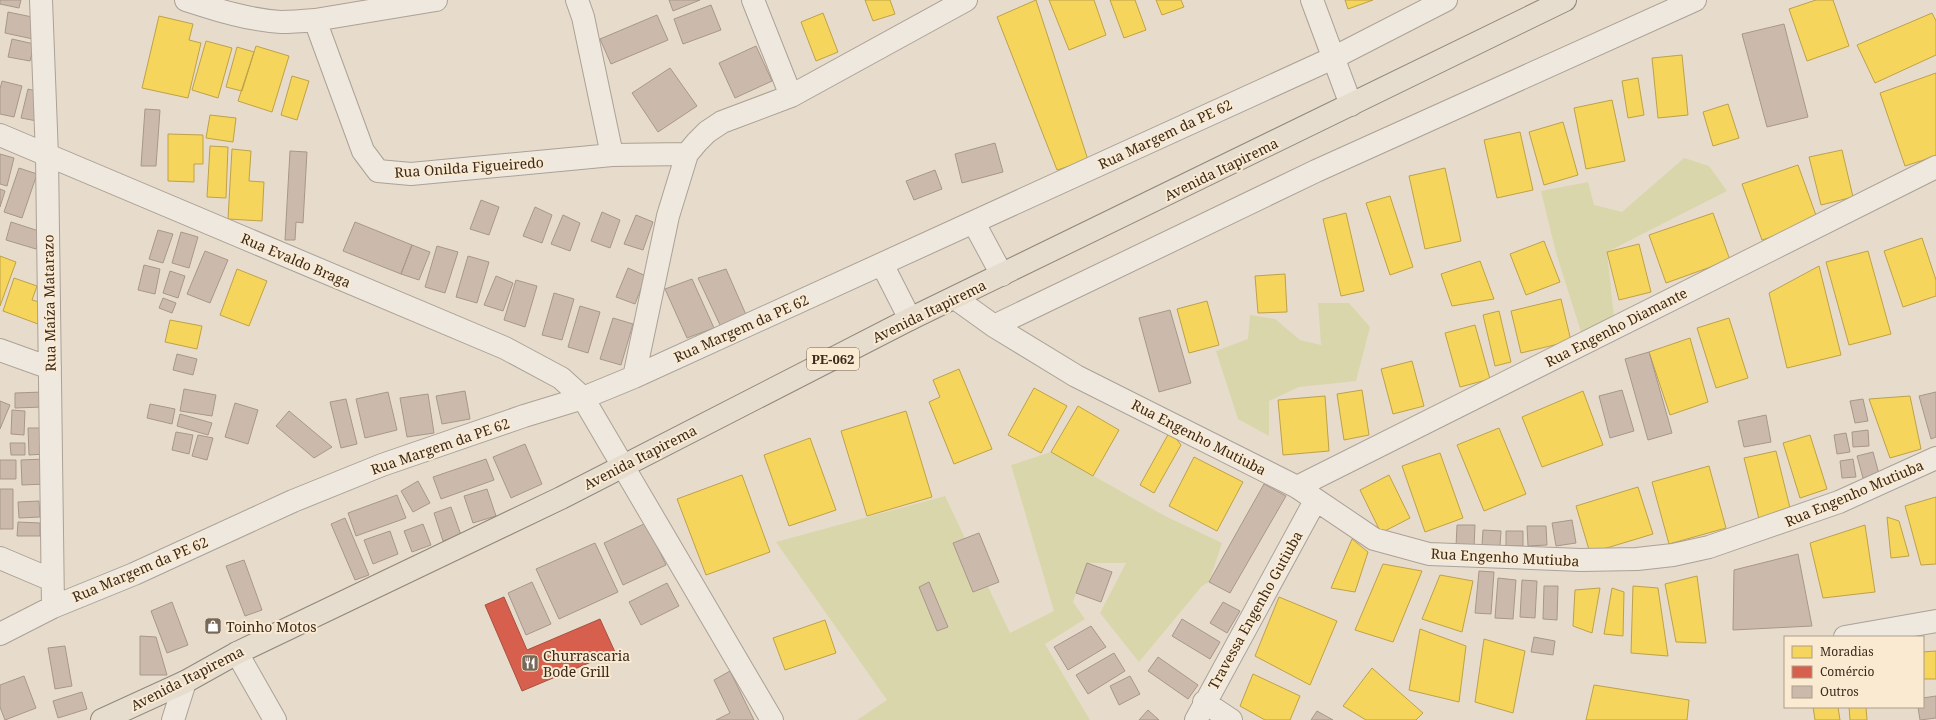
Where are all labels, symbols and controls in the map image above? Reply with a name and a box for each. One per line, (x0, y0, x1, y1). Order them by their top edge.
street label: Rua Margem da PE 62 (1095, 95, 1235, 173)
street label: Avenida Itapirema (1161, 133, 1281, 205)
street label: Rua Onilda Figueiredo (394, 152, 544, 182)
street label: Rua Evaldo Braga (238, 228, 354, 292)
street label: Rua Maíza Matarazo (38, 234, 60, 372)
street label: Avenida Itapirema (869, 275, 989, 347)
street label: Rua Engenho Diamante (1542, 283, 1690, 371)
street label: Rua Margem da PE 62 (671, 290, 811, 366)
road number: PE-062 (807, 348, 859, 370)
street label: Rua Engenho Mutiuba (1128, 395, 1270, 479)
street label: Rua Margem da PE 62 (368, 413, 512, 479)
street label: Avenida Itapirema (580, 420, 700, 494)
street label: Rua Engenho Mutiuba (1782, 455, 1926, 531)
street label: Travessa Engenho Gutiuba (1203, 527, 1307, 693)
street label: Rua Margem da PE 62 (69, 532, 211, 606)
street label: Rua Engenho Mutiuba (1430, 544, 1580, 570)
shop icon: Toinho Motos (203, 616, 223, 636)
place label: Toinho Motos (226, 617, 317, 636)
legend (1784, 636, 1924, 708)
street label: Avenida Itapirema (127, 641, 247, 715)
text: Moradias (1820, 643, 1874, 660)
place label: Churrascaria Bode Grill (543, 646, 630, 681)
restaurant icon: Churrascaria Bode Grill (520, 653, 540, 673)
text: Comércio (1820, 663, 1874, 680)
text: Outros (1820, 683, 1859, 700)

